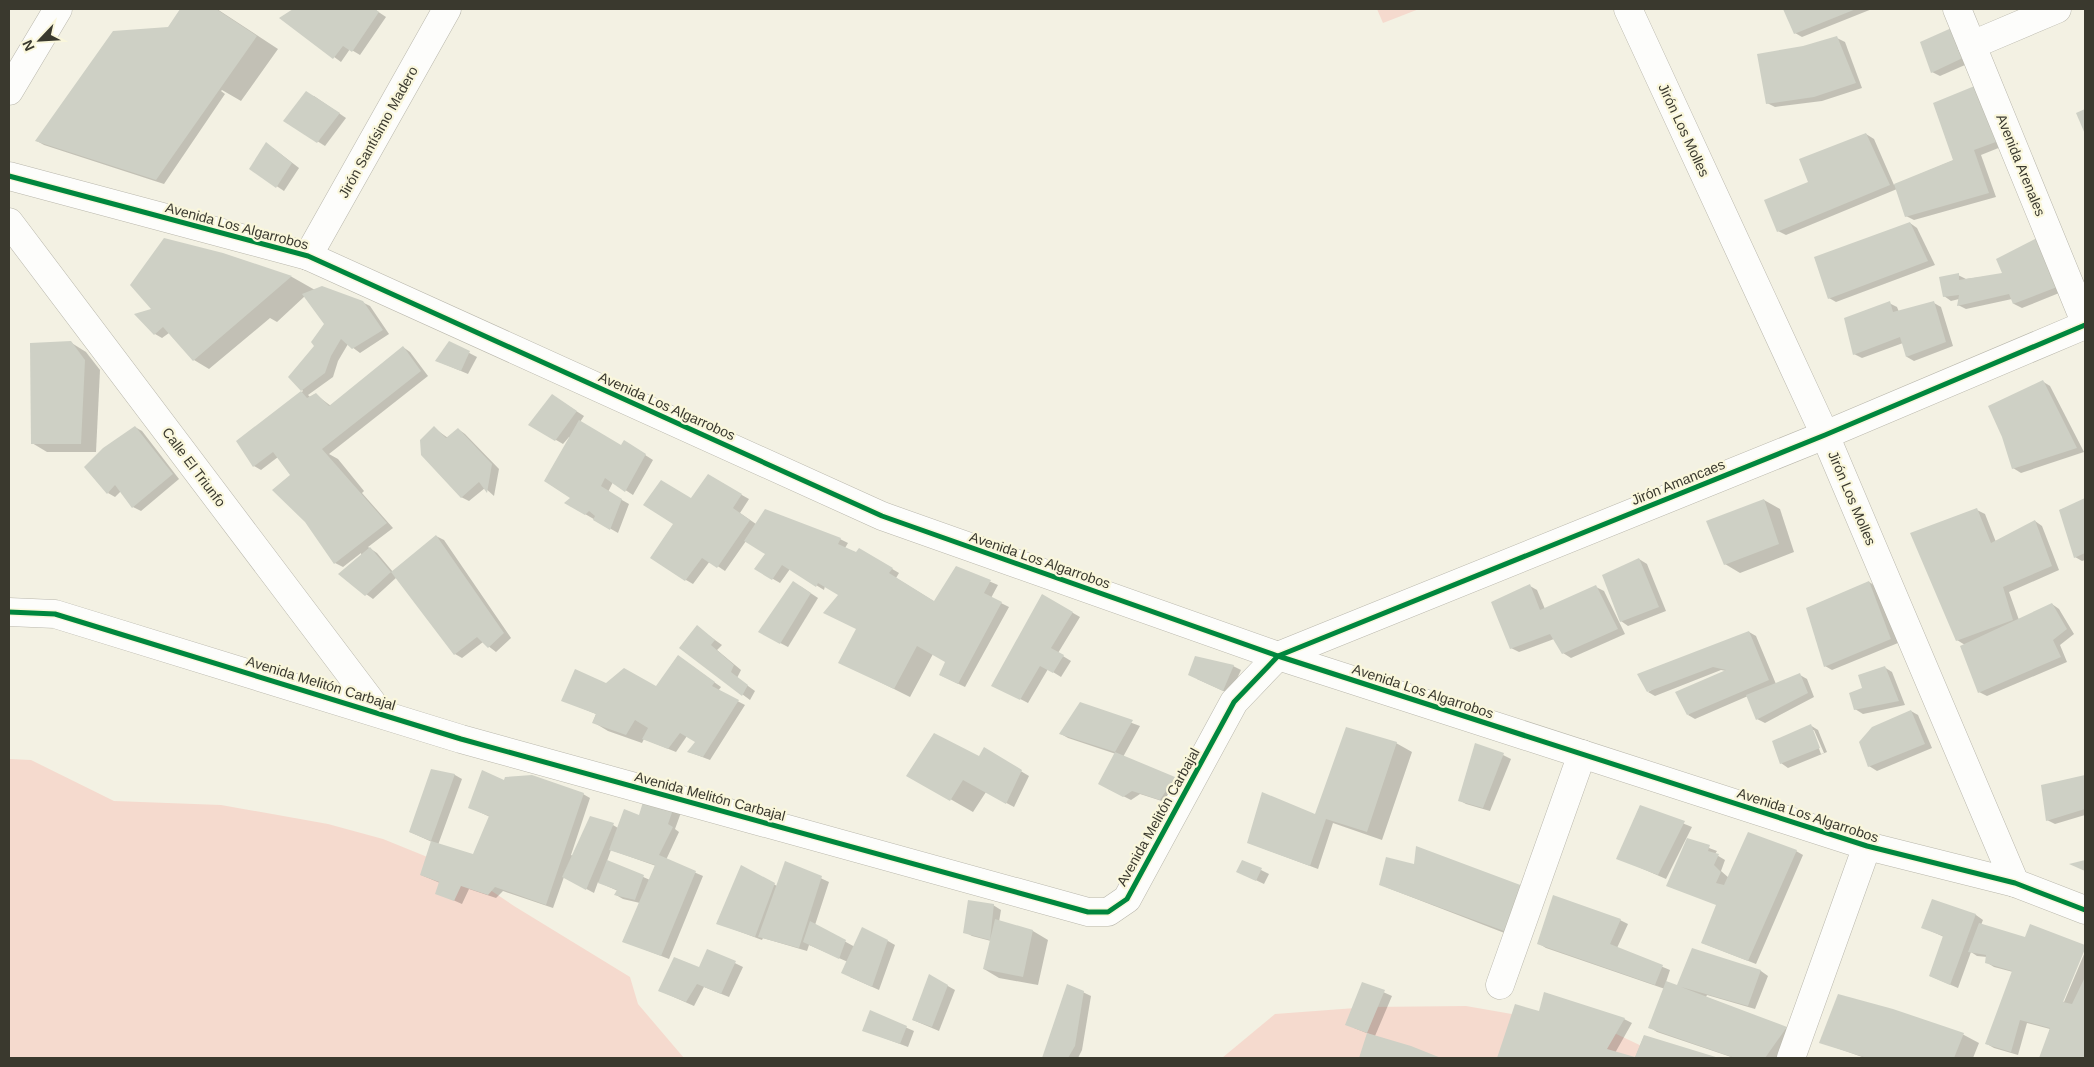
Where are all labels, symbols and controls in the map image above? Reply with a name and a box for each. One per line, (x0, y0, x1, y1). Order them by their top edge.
north arrow (15, 15, 65, 65)
text: N (19, 38, 38, 53)
street label: Jirón Santísimo Madero (335, 63, 421, 201)
street label: Jirón Los Molles (1655, 81, 1713, 179)
street label: Avenida Arenales (1993, 112, 2049, 218)
street label: Avenida Los Algarrobos (164, 199, 310, 253)
street label: Avenida Los Algarrobos (596, 369, 738, 443)
street label: Calle El Triunfo (159, 424, 229, 510)
street label: Jirón Los Molles (1825, 448, 1879, 548)
street label: Jirón Amancaes (1629, 456, 1727, 508)
street label: Avenida Los Algarrobos (968, 528, 1112, 592)
street label: Avenida Melitón Carbajal (244, 653, 398, 713)
street label: Avenida Los Algarrobos (1350, 661, 1496, 721)
street label: Avenida Melitón Carbajal (1113, 745, 1203, 889)
street label: Avenida Melitón Carbajal (633, 768, 787, 824)
street label: Avenida Los Algarrobos (1735, 785, 1881, 845)

